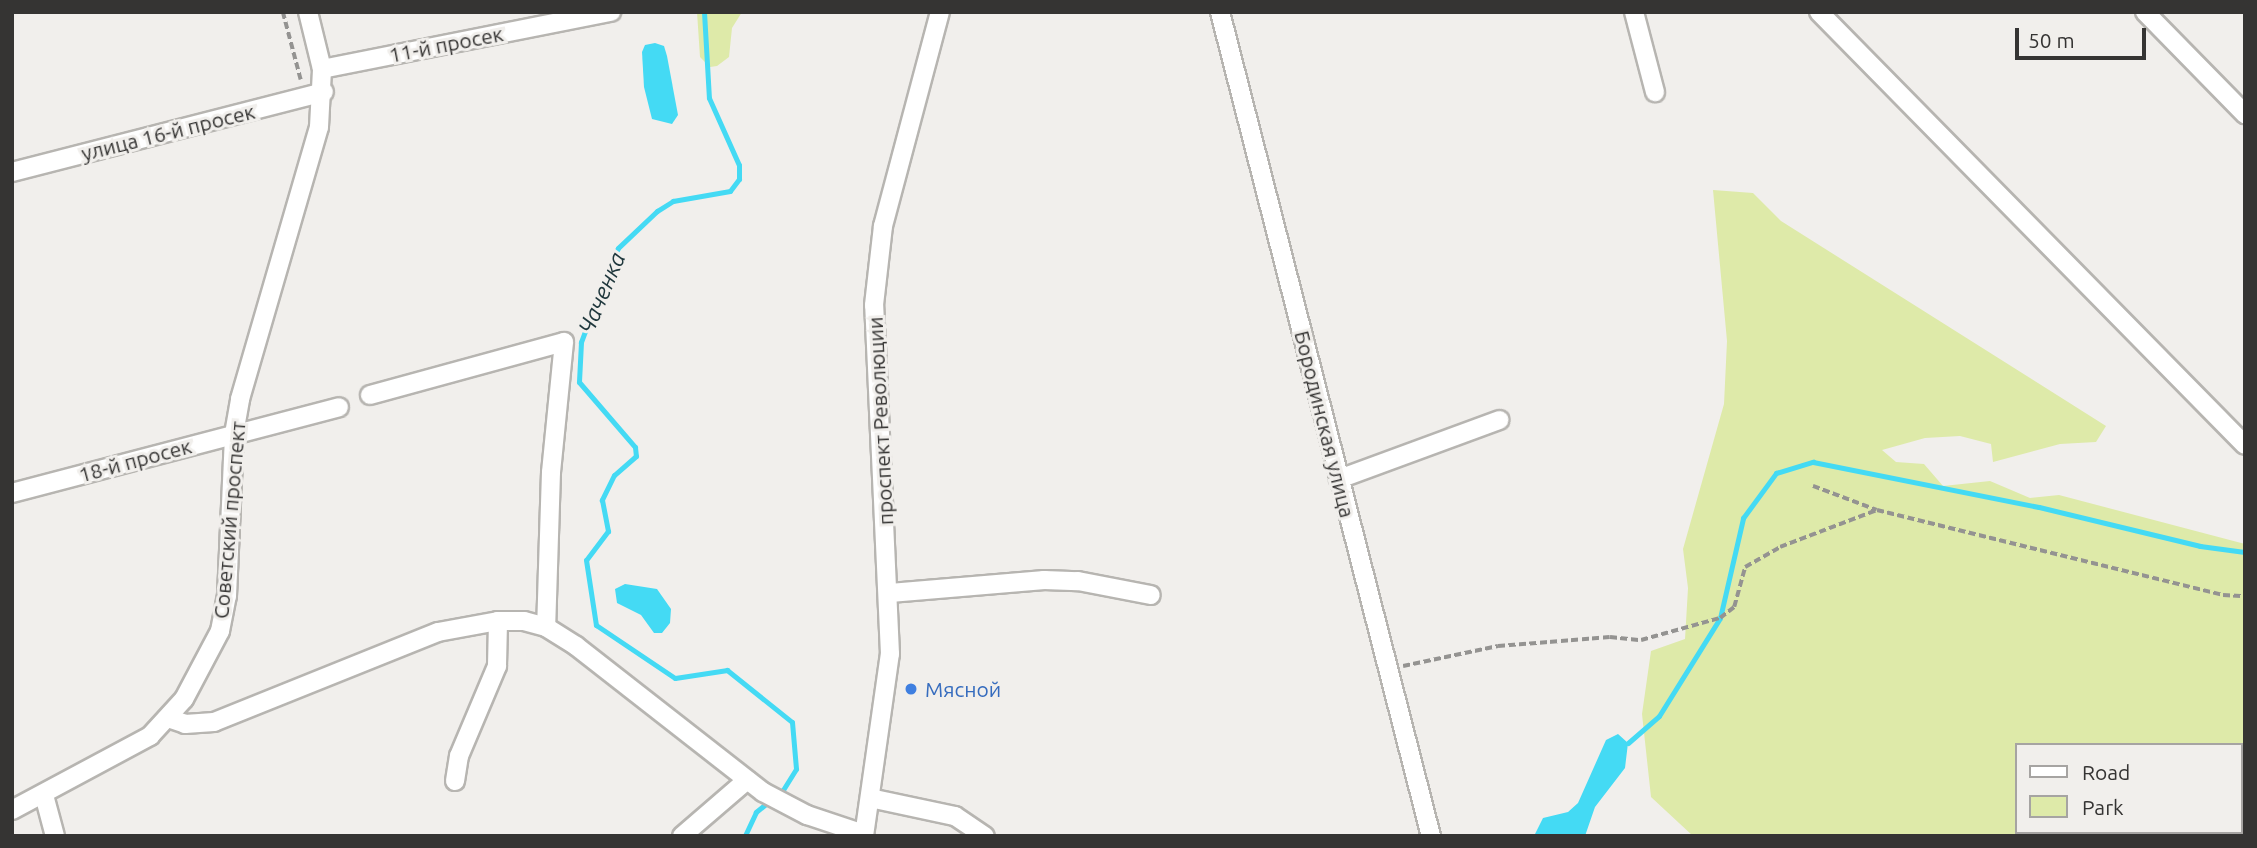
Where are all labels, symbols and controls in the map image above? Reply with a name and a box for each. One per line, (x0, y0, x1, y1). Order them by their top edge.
scale bar (2019, 14, 2150, 58)
street label: 11-й просек (387, 21, 505, 67)
text: 50 m (2028, 28, 2075, 52)
street label: улица 16-й просек (79, 98, 257, 166)
water label: Чаченка (573, 248, 631, 338)
street label: проспект Революции (862, 316, 898, 526)
street label: Бородинская улица (1290, 328, 1360, 520)
street label: Советский проспект (208, 420, 250, 620)
street label: 18-й просек (76, 433, 194, 487)
place label: Мясной (925, 676, 1001, 702)
marker: Мясной (903, 681, 919, 697)
legend (2016, 743, 2243, 834)
text: Road (2082, 760, 2130, 784)
text: Park (2082, 795, 2124, 819)

